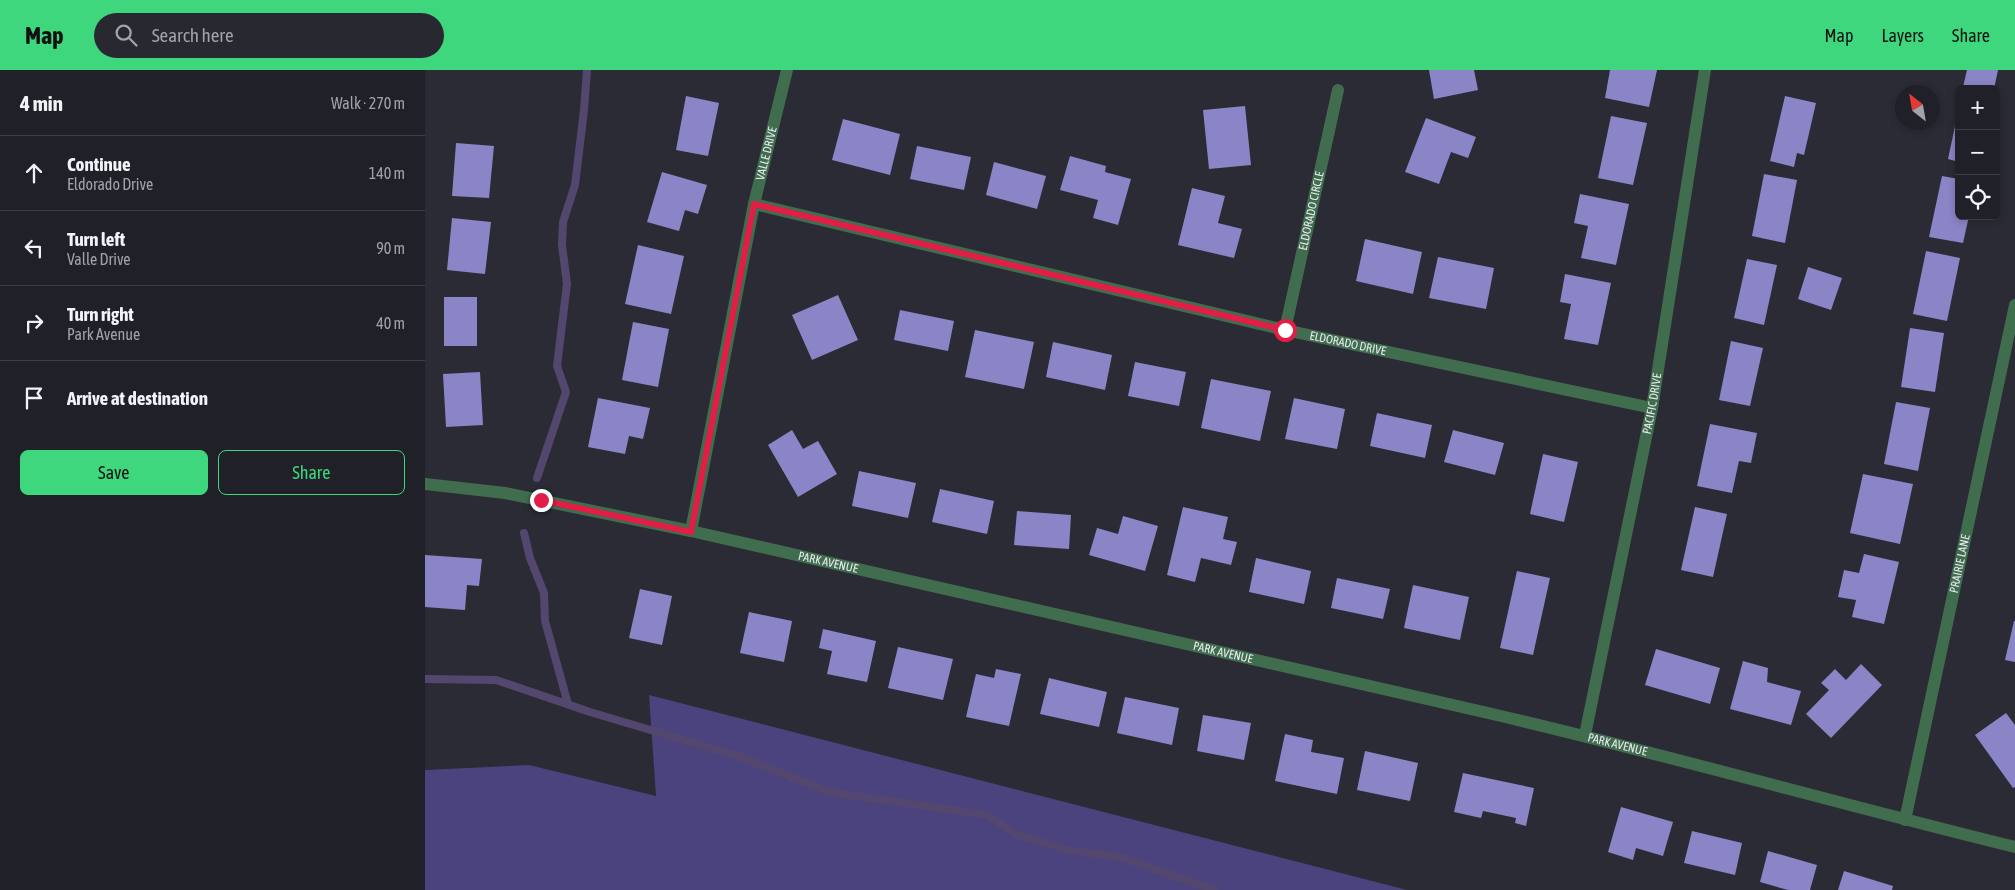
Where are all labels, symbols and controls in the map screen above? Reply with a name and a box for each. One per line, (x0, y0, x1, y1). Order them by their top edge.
search box (94, 13, 444, 58)
icon: search (112, 21, 140, 49)
text: Map (25, 22, 64, 49)
text: Search here (152, 24, 234, 46)
text: Map (1824, 25, 1853, 46)
text: Layers (1881, 25, 1924, 46)
text: Share (1952, 25, 1990, 46)
north arrow (1895, 85, 1940, 130)
map controls (1955, 85, 2000, 220)
button: + (1955, 85, 2000, 130)
text: 4 min (20, 91, 63, 115)
text: Walk · 270 m (331, 94, 405, 112)
street label: VALLE DRIVE (753, 125, 780, 182)
button: − (1955, 130, 2000, 175)
text: Continue (67, 153, 131, 175)
icon: ahead (20, 159, 48, 187)
text: 140 m (369, 164, 405, 182)
street label: ELDORADO CIRCLE (1296, 170, 1327, 252)
text: Eldorado Drive (67, 175, 153, 193)
button: locate (1955, 175, 2000, 220)
text: Turn left (67, 228, 125, 250)
icon: left (20, 234, 48, 262)
text: 90 m (376, 239, 405, 257)
text: Valle Drive (67, 250, 131, 268)
text: Turn right (67, 303, 134, 325)
icon: right (20, 309, 48, 337)
text: 40 m (376, 314, 405, 332)
route start (1274, 319, 1297, 342)
text: Park Avenue (67, 325, 140, 343)
street label: ELDORADO DRIVE (1308, 328, 1387, 358)
street label: PACIFIC DRIVE (1640, 372, 1664, 435)
icon: arrive (20, 384, 48, 412)
text: Arrive at destination (67, 387, 208, 409)
button: Save (20, 450, 208, 495)
button: Share (218, 450, 405, 495)
route end (530, 489, 553, 512)
street label: PRAIRIE LANE (1947, 533, 1973, 594)
street label: PARK AVENUE (797, 549, 859, 576)
street label: PARK AVENUE (1192, 639, 1254, 666)
street label: PARK AVENUE (1586, 730, 1649, 759)

